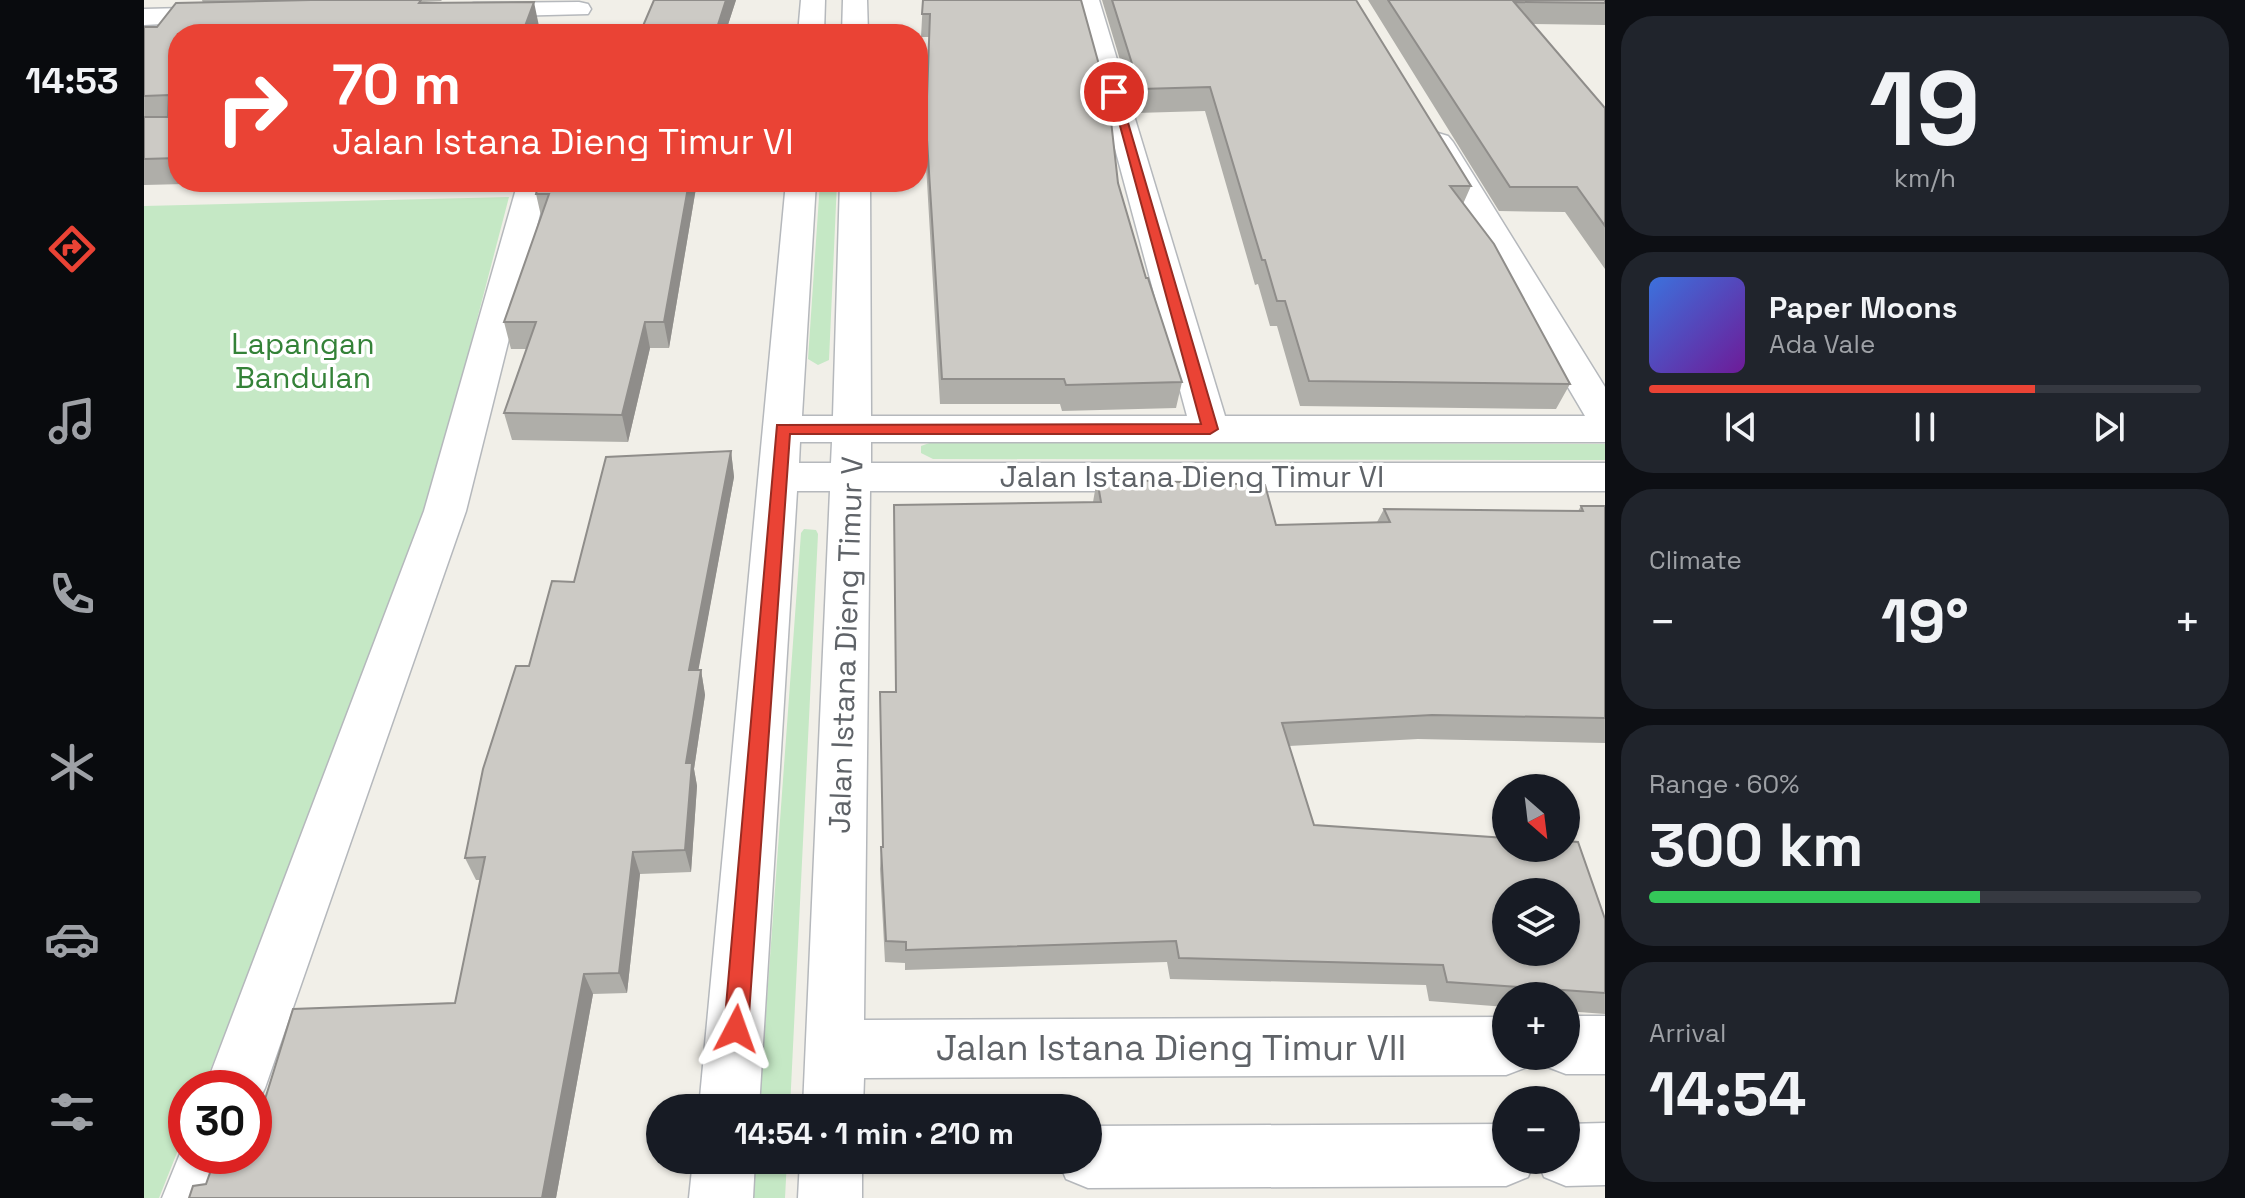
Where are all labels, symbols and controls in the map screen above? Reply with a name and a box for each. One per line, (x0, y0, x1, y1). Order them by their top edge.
text: 19 (1869, 43, 1981, 175)
text: 70 m (332, 49, 461, 120)
icon: right (200, 56, 304, 160)
text: 14:53 (25, 58, 119, 104)
pin (1080, 58, 1148, 126)
icon: arrive (1092, 70, 1136, 114)
text: Jalan Istana Dieng Timur VI (332, 119, 794, 165)
text: km/h (1894, 161, 1956, 195)
icon: directions (44, 221, 100, 277)
text: Paper Moons (1769, 288, 1958, 327)
park label: Lapangan Bandulan (231, 324, 375, 397)
text: Ada Vale (1769, 327, 1875, 361)
icon: music (44, 393, 100, 449)
icon: previous (1719, 405, 1763, 449)
icon: pause (1903, 405, 1947, 449)
icon: next (2087, 405, 2131, 449)
street label: Jalan Istana Dieng Timur V (819, 456, 872, 834)
street label: Jalan Istana Dieng Timur VI (1000, 457, 1384, 496)
text: Climate (1649, 543, 1742, 577)
icon: phone (44, 566, 100, 622)
text: 19° (1881, 583, 1969, 660)
text: − (1649, 594, 1676, 650)
text: + (2174, 594, 2201, 650)
icon: climate (44, 739, 100, 795)
text: Range · 60% (1649, 767, 1799, 801)
north arrow (1492, 774, 1580, 862)
map controls (1492, 774, 1580, 1174)
text: 300 km (1649, 807, 1864, 884)
button: layers (1492, 878, 1580, 966)
icon: car (44, 911, 100, 967)
button: + (1492, 982, 1580, 1070)
position arrow (694, 987, 778, 1071)
text: Arrival (1649, 1016, 1726, 1050)
street label: Jalan Istana Dieng Timur VII (936, 1025, 1406, 1071)
text: 14:54 (1649, 1056, 1806, 1133)
speed limit sign: 30 (168, 1070, 272, 1174)
icon: filters (44, 1084, 100, 1140)
button: − (1492, 1086, 1580, 1174)
text: 14:54 · 1 min · 210 m (734, 1114, 1014, 1153)

